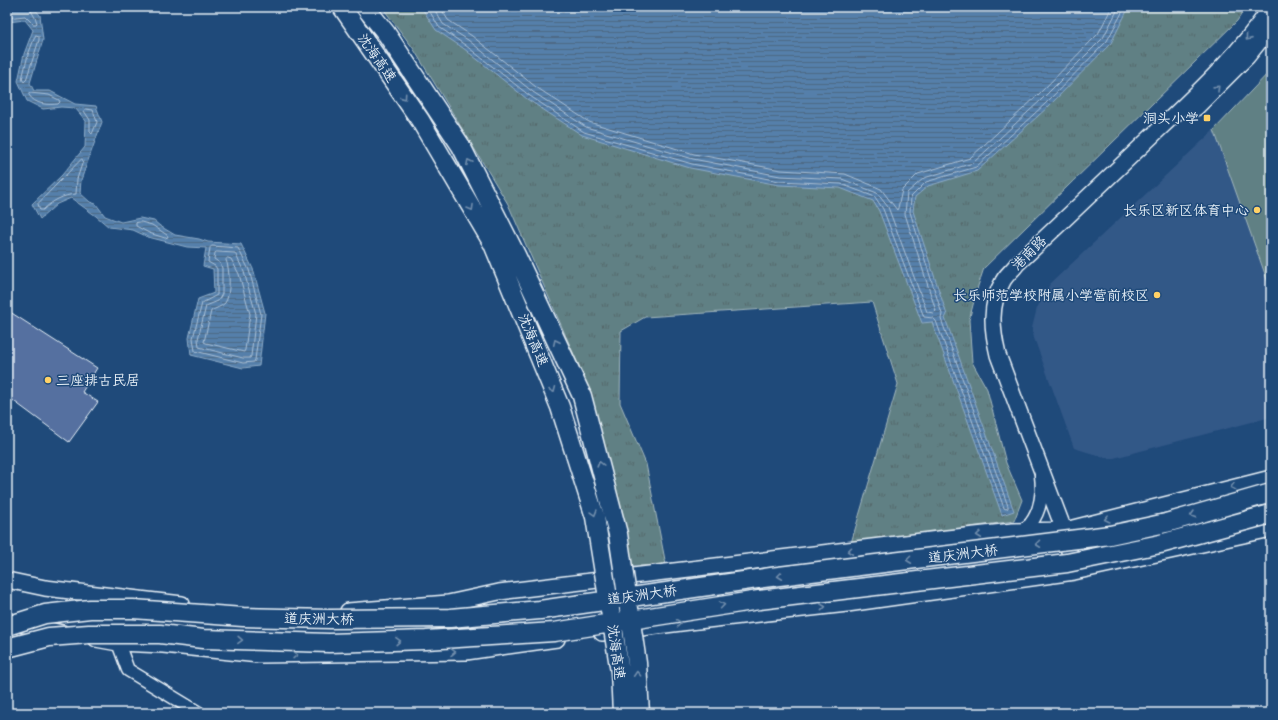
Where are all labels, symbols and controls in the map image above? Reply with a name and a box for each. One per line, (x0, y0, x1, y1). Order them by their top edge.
street label: 沈海高速 (354, 30, 400, 86)
one-way arrow (1245, 34, 1252, 41)
one-way arrow (1212, 85, 1220, 93)
one-way arrow (399, 92, 406, 99)
place label: 洞头小学 (1143, 110, 1199, 127)
marker: 洞头小学 (1202, 113, 1212, 123)
one-way arrow (466, 158, 474, 166)
place label: 长乐区新区体育中心 (1123, 202, 1249, 219)
one-way arrow (467, 204, 474, 211)
marker: 长乐区新区体育中心 (1252, 205, 1262, 215)
street label: 港南路 (1008, 232, 1050, 274)
place label: 长乐师范学校附属小学营前校区 (953, 287, 1149, 304)
marker: 长乐师范学校附属小学营前校区 (1152, 290, 1162, 300)
street label: 沈海高速 (514, 311, 552, 369)
one-way arrow (553, 338, 561, 346)
place label: 三座排古民居 (56, 372, 140, 389)
marker: 三座排古民居 (43, 375, 53, 385)
one-way arrow (549, 386, 557, 393)
one-way arrow (596, 461, 604, 467)
one-way arrow (1230, 483, 1236, 491)
one-way arrow (589, 510, 597, 517)
one-way arrow (1190, 510, 1197, 519)
one-way arrow (1104, 515, 1110, 523)
one-way arrow (976, 530, 982, 539)
one-way arrow (1035, 540, 1041, 549)
street label: 道庆洲大桥 (927, 541, 999, 567)
one-way arrow (847, 546, 853, 555)
one-way arrow (906, 555, 912, 564)
one-way arrow (777, 571, 783, 580)
street label: 道庆洲大桥 (606, 582, 678, 608)
one-way arrow (719, 602, 725, 610)
one-way arrow (820, 603, 826, 612)
street label: 道庆洲大桥 (284, 610, 354, 628)
one-way arrow (676, 619, 683, 628)
street label: 沈海高速 (604, 623, 628, 681)
one-way arrow (237, 636, 243, 645)
one-way arrow (395, 636, 401, 645)
one-way arrow (450, 648, 456, 656)
one-way arrow (292, 650, 298, 659)
one-way arrow (633, 671, 642, 677)

